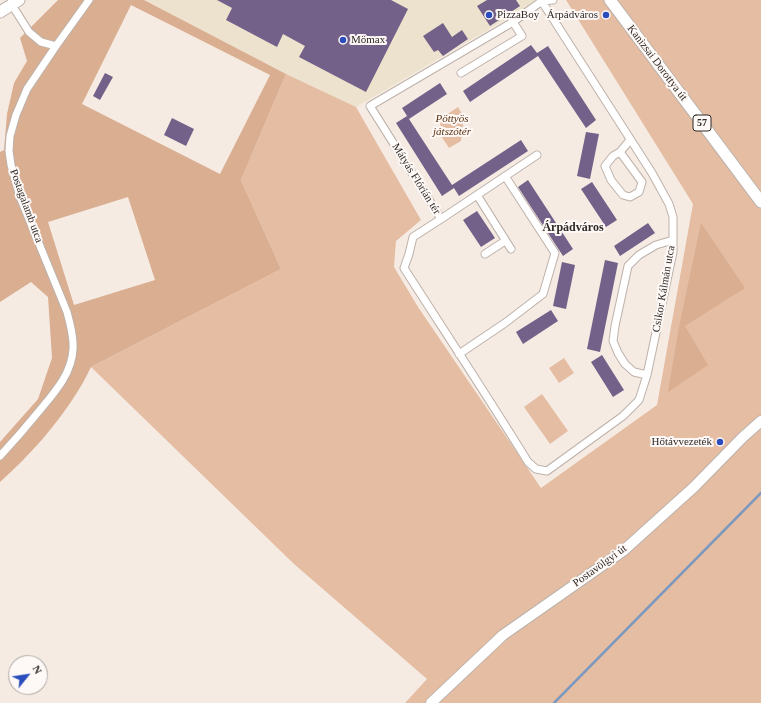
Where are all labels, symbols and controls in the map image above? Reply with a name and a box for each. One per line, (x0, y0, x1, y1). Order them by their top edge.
place label: PizzaBoy (497, 8, 539, 22)
place label: Árpádváros (547, 8, 598, 22)
marker: PizzaBoy (484, 10, 494, 20)
marker: Árpádváros (601, 10, 611, 20)
street label: Kanizsai Dorottya út (624, 22, 690, 104)
place label: Mömax (351, 33, 385, 47)
marker: Mömax (338, 35, 348, 45)
park label: Pöttyös játszótér (433, 112, 471, 138)
road number: 57 (693, 115, 711, 131)
street label: Mátyás Flórián tér (389, 141, 443, 217)
street label: Postagalamb utca (7, 167, 45, 245)
district label: Árpádváros (542, 221, 604, 235)
street label: Csikor Kálmán utca (650, 245, 678, 333)
place label: Hőtávvezeték (652, 435, 712, 449)
marker: Hőtávvezeték (715, 437, 725, 447)
street label: Postavölgyi út (571, 542, 629, 590)
north arrow (8, 655, 48, 695)
text: N (30, 663, 45, 676)

